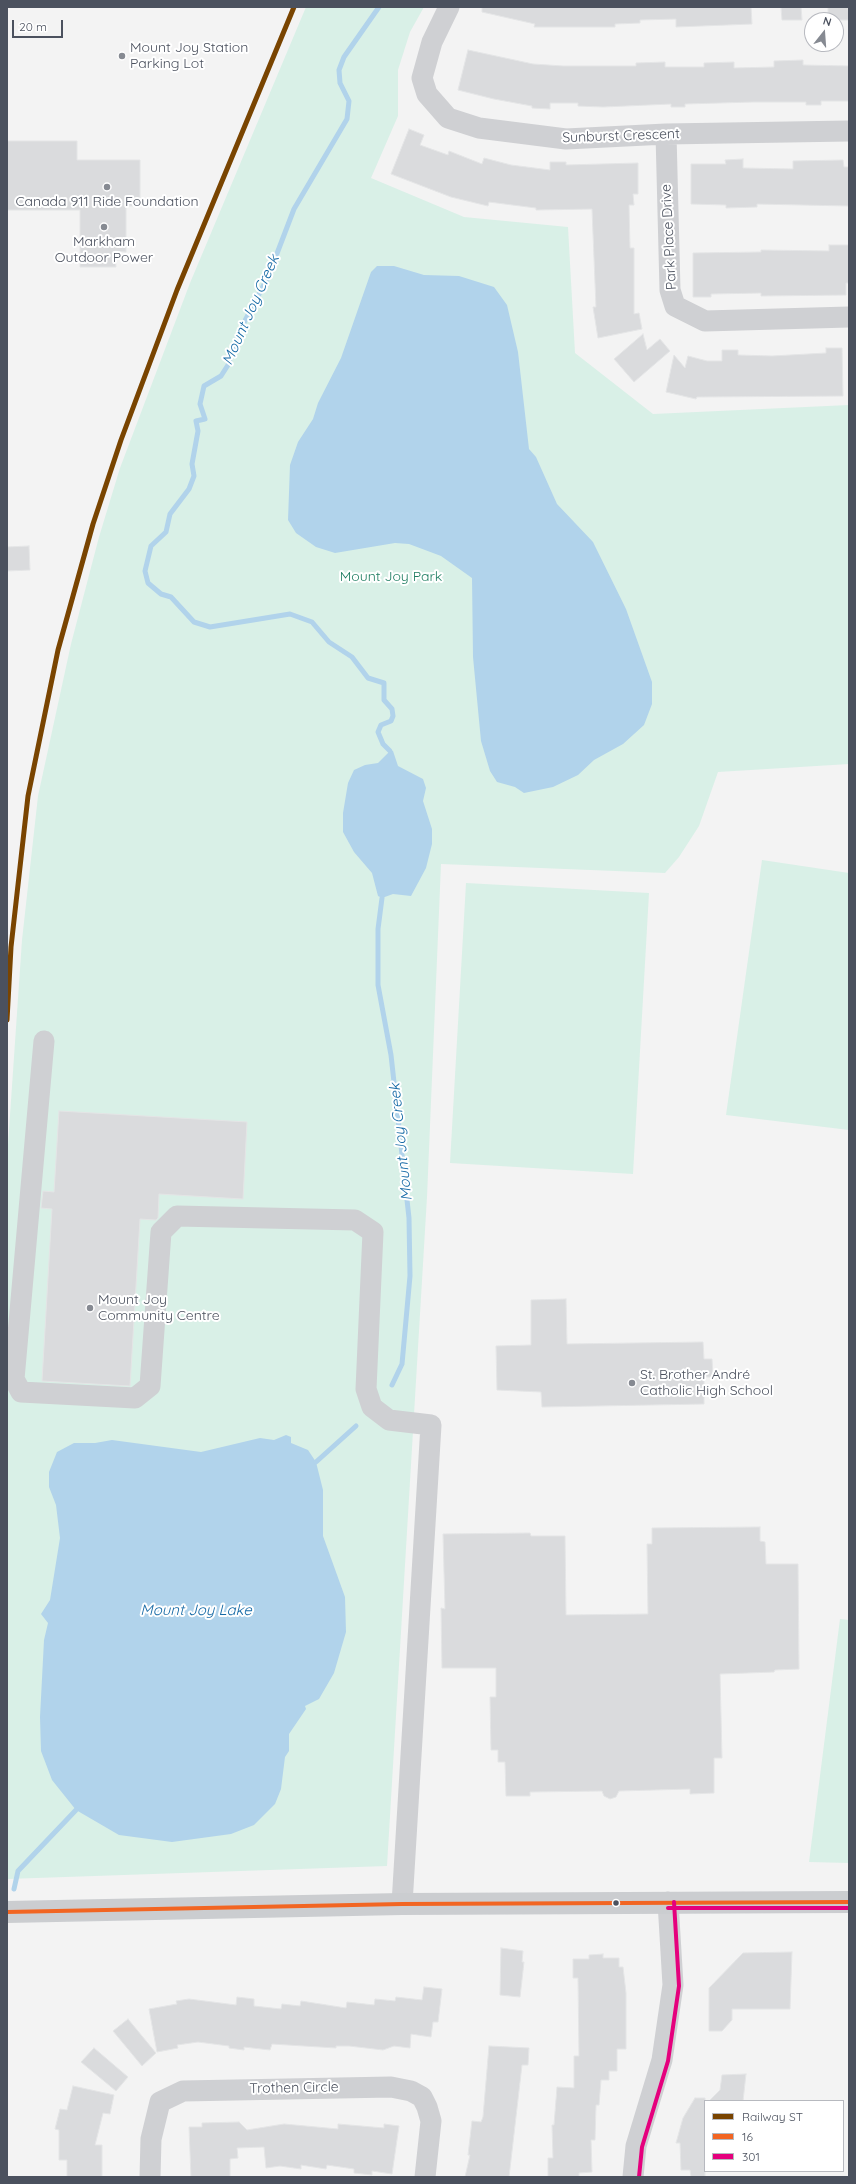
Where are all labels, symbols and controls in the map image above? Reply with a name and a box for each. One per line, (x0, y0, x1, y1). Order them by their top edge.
scale bar (14, 12, 65, 38)
north arrow (804, 12, 844, 52)
text: N (821, 14, 833, 29)
text: 20 m (19, 19, 47, 34)
place label: Mount Joy Station Parking Lot (130, 40, 248, 72)
marker: Mount Joy Station Parking Lot (117, 51, 127, 61)
street label: Sunburst Crescent (562, 126, 680, 146)
marker: Canada 911 Ride Foundation (102, 182, 112, 192)
street label: Park Place Drive (658, 184, 680, 290)
place label: Canada 911 Ride Foundation (15, 194, 199, 210)
marker: Markham Outdoor Power (99, 222, 109, 232)
place label: Markham Outdoor Power (55, 234, 153, 266)
water label: Mount Joy Creek (219, 252, 283, 368)
park label: Mount Joy Park (340, 569, 442, 585)
water label: Mount Joy Creek (386, 1082, 416, 1202)
place label: Mount Joy Community Centre (98, 1292, 220, 1324)
marker: Mount Joy Community Centre (85, 1303, 95, 1313)
place label: St. Brother André Catholic High School (640, 1367, 773, 1400)
marker: St. Brother André Catholic High School (627, 1378, 637, 1388)
water label: Mount Joy Lake (140, 1601, 252, 1619)
unlabelled marker (611, 1898, 621, 1908)
street label: Trothen Circle (249, 2079, 339, 2097)
legend (704, 2100, 844, 2172)
text: Railway ST (742, 2109, 803, 2124)
text: 16 (742, 2129, 753, 2144)
text: 301 (742, 2149, 760, 2164)

